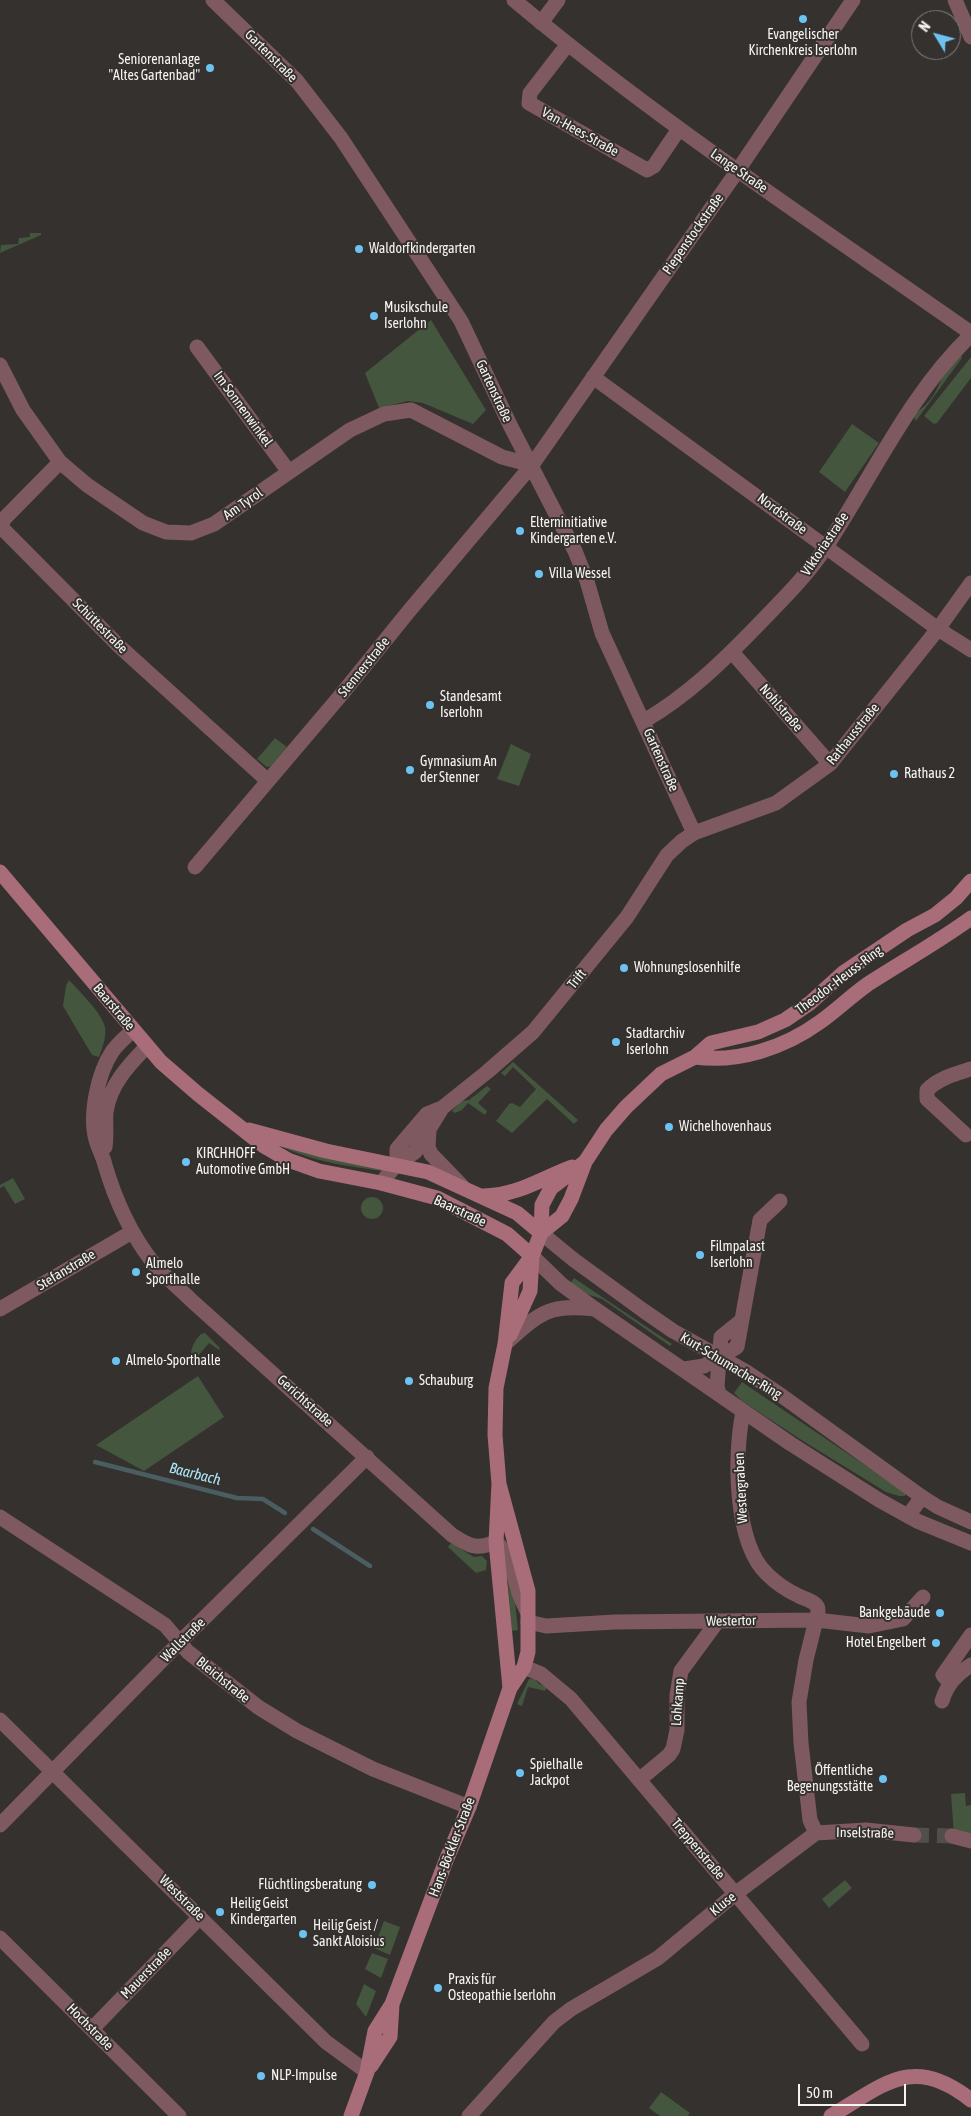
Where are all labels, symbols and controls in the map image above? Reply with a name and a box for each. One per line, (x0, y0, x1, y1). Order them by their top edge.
north arrow (911, 10, 961, 60)
marker: Evangelischer Kirchenkreis Iserlohn (797, 13, 809, 25)
text: N (916, 18, 934, 35)
street label: Gartenstraße (241, 26, 301, 86)
place label: Evangelischer Kirchenkreis Iserlohn (749, 27, 857, 59)
place label: Seniorenanlage "Altes Gartenbad" (108, 52, 200, 84)
marker: Seniorenanlage "Altes Gartenbad" (204, 62, 216, 74)
street label: Van-Hees-Straße (538, 104, 622, 160)
street label: Lange Straße (707, 145, 771, 197)
street label: Piepenstockstraße (659, 190, 727, 278)
place label: Waldorfkindergarten (369, 241, 476, 257)
marker: Waldorfkindergarten (353, 243, 365, 255)
place label: Musikschule Iserlohn (384, 300, 448, 332)
marker: Musikschule Iserlohn (368, 310, 380, 322)
street label: Gartenstraße (472, 357, 516, 425)
street label: Im Sonnenwinkel (210, 368, 276, 450)
street label: Am Tyrol (220, 484, 266, 524)
street label: Nordstraße (754, 490, 810, 538)
street label: Viktoriastraße (798, 509, 852, 579)
place label: Elterninitiative Kindergarten e.V. (530, 515, 616, 548)
marker: Elterninitiative Kindergarten e.V. (514, 525, 526, 537)
place label: Villa Wessel (549, 566, 611, 582)
marker: Villa Wessel (533, 568, 545, 580)
street label: Schüttestraße (69, 595, 131, 657)
street label: Stennerstraße (335, 634, 393, 700)
street label: Nohlstraße (756, 681, 806, 735)
place label: Standesamt Iserlohn (440, 689, 502, 722)
marker: Standesamt Iserlohn (424, 699, 436, 711)
street label: Rathausstraße (823, 700, 883, 768)
street label: Gartenstraße (640, 726, 682, 794)
place label: Gymnasium An der Stenner (420, 754, 497, 786)
marker: Gymnasium An der Stenner (404, 764, 416, 776)
place label: Rathaus 2 (904, 766, 955, 782)
marker: Rathaus 2 (888, 768, 900, 780)
street label: Theodor-Heuss-Ring (792, 942, 886, 1018)
place label: Wohnungslosenhilfe (634, 960, 741, 976)
marker: Wohnungslosenhilfe (618, 962, 630, 974)
street label: Trift (564, 966, 590, 992)
street label: Baarstraße (90, 980, 138, 1034)
place label: Stadtarchiv Iserlohn (626, 1026, 685, 1058)
marker: Stadtarchiv Iserlohn (610, 1036, 622, 1048)
place label: Wichelhovenhaus (679, 1119, 771, 1135)
marker: Wichelhovenhaus (663, 1121, 675, 1133)
place label: KIRCHHOFF Automotive GmbH (196, 1146, 290, 1178)
marker: KIRCHHOFF Automotive GmbH (180, 1156, 192, 1168)
street label: Baarstraße (431, 1192, 489, 1230)
place label: Filmpalast Iserlohn (710, 1239, 765, 1272)
street label: Stefanstraße (34, 1246, 98, 1294)
marker: Filmpalast Iserlohn (694, 1249, 706, 1261)
place label: Almelo Sporthalle (146, 1256, 200, 1288)
marker: Almelo Sporthalle (130, 1266, 142, 1278)
street label: Kurt-Schumacher-Ring (677, 1329, 785, 1403)
place label: Almelo-Sporthalle (126, 1353, 221, 1369)
marker: Almelo-Sporthalle (110, 1355, 122, 1367)
street label: Gerichtstraße (274, 1372, 336, 1430)
place label: Schauburg (419, 1373, 473, 1389)
marker: Schauburg (403, 1375, 415, 1387)
street label: Westergraben (731, 1452, 751, 1524)
water label: Baarbach (167, 1459, 223, 1489)
place label: Bankgebäude (859, 1605, 930, 1621)
marker: Bankgebäude (934, 1607, 946, 1619)
street label: Westertor (706, 1612, 756, 1630)
street label: Wallstraße (157, 1614, 209, 1666)
place label: Hotel Engelbert (846, 1635, 926, 1651)
marker: Hotel Engelbert (930, 1637, 942, 1649)
street label: Bleichstraße (193, 1653, 253, 1707)
street label: Lohkamp (668, 1677, 688, 1727)
place label: Spielhalle Jackpot (530, 1757, 583, 1790)
place label: Öffentliche Begenungsstätte (787, 1763, 873, 1795)
marker: Spielhalle Jackpot (514, 1767, 526, 1779)
marker: Öffentliche Begenungsstätte (877, 1773, 889, 1785)
street label: Hans-Böckler-Straße (425, 1795, 479, 1899)
street label: Treppenstraße (668, 1815, 728, 1883)
street label: Inselstraße (836, 1824, 894, 1842)
street label: Weststraße (156, 1872, 208, 1924)
place label: Flüchtlingsberatung (258, 1877, 362, 1893)
marker: Flüchtlingsberatung (366, 1879, 378, 1891)
street label: Kluse (707, 1888, 739, 1920)
place label: Heilig Geist Kindergarten (230, 1896, 297, 1928)
marker: Heilig Geist Kindergarten (214, 1906, 226, 1918)
place label: Heilig Geist / Sankt Aloisius (313, 1918, 384, 1950)
marker: Heilig Geist / Sankt Aloisius (297, 1928, 309, 1940)
street label: Mauerstraße (117, 1944, 175, 2002)
place label: Praxis für Osteopathie Iserlohn (448, 1972, 556, 2004)
marker: Praxis für Osteopathie Iserlohn (432, 1982, 444, 1994)
street label: Hochstraße (63, 2000, 117, 2054)
place label: NLP-Impulse (271, 2068, 337, 2084)
marker: NLP-Impulse (255, 2070, 267, 2082)
scale bar (801, 2074, 908, 2106)
text: 50 m (806, 2084, 833, 2101)

